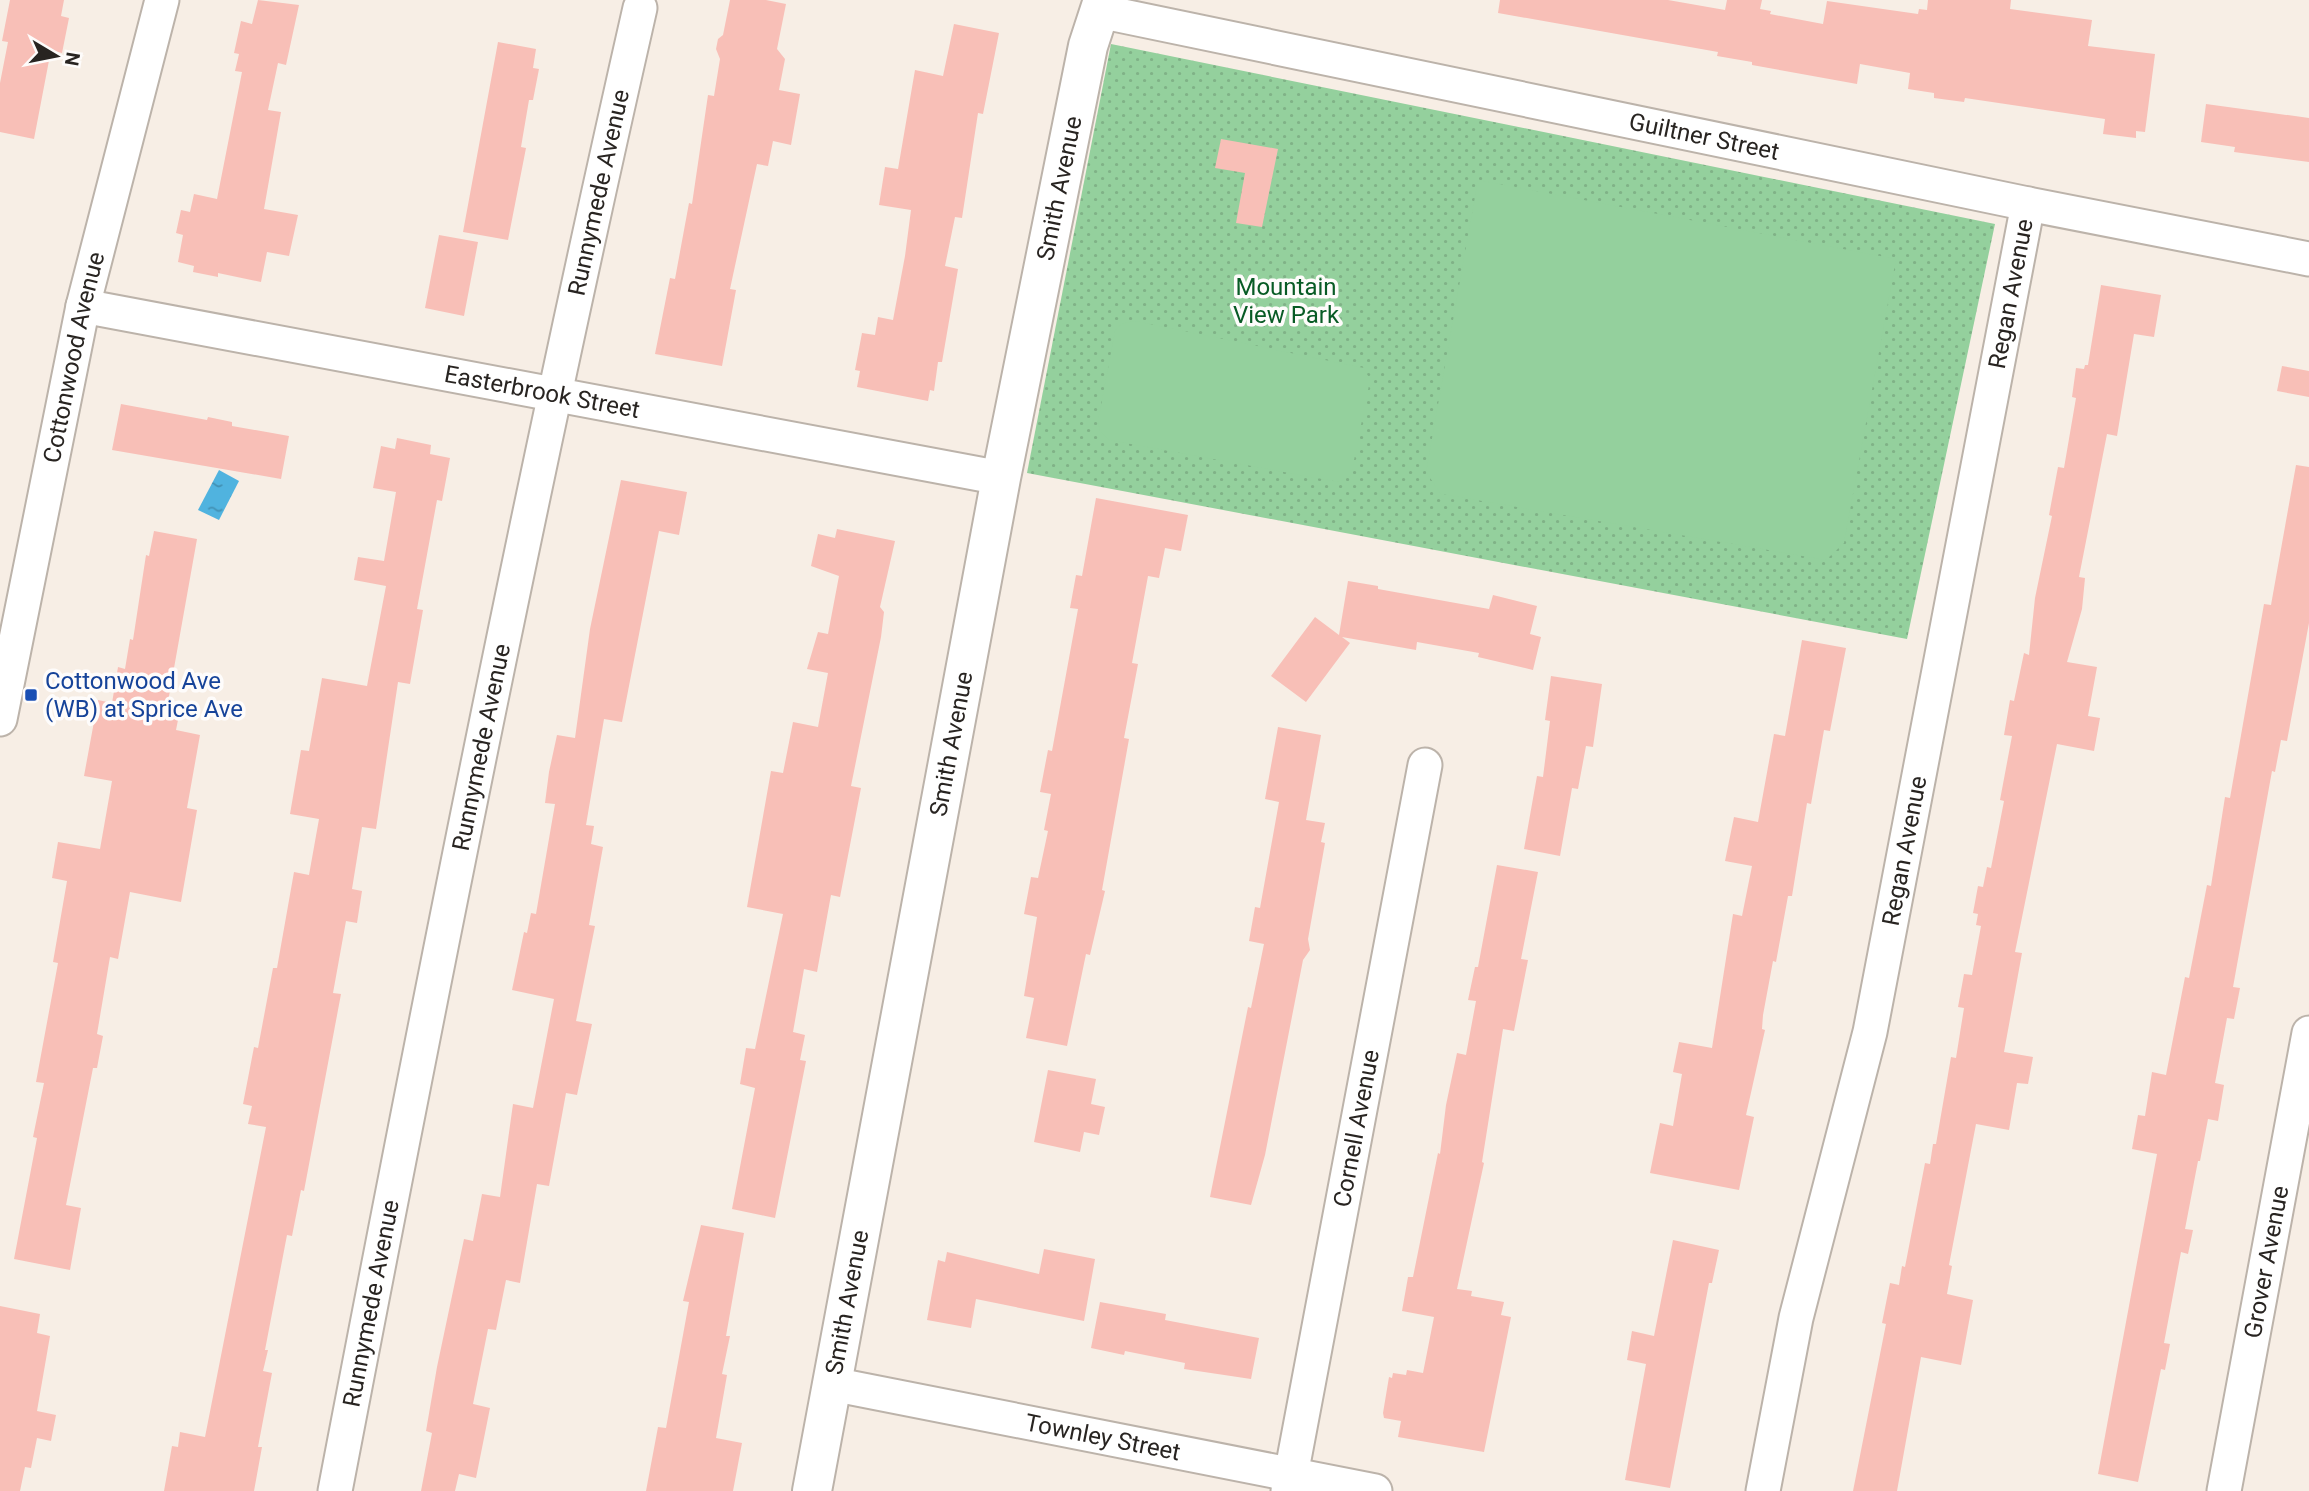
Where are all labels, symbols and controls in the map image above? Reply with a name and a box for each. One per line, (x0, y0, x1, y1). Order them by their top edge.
north arrow (21, 21, 91, 91)
text: N (60, 50, 85, 67)
street label: Runnymede Avenue (562, 87, 635, 298)
street label: Guiltner Street (1627, 107, 1782, 166)
street label: Smith Avenue (1031, 114, 1088, 263)
street label: Regan Avenue (1983, 217, 2039, 371)
street label: Cottonwood Avenue (38, 249, 110, 465)
park label: Mountain View Park (1233, 273, 1340, 329)
street label: Easterbrook Street (442, 360, 642, 424)
street label: Runnymede Avenue (447, 641, 516, 853)
place label: Cottonwood Ave (WB) at Sprice Ave (45, 667, 243, 723)
street label: Smith Avenue (924, 669, 979, 819)
marker: Cottonwood Ave (WB) at Sprice Ave (23, 687, 39, 703)
street label: Regan Avenue (1877, 774, 1933, 928)
street label: Cornell Avenue (1328, 1047, 1385, 1209)
street label: Grover Avenue (2239, 1183, 2294, 1340)
street label: Runnymede Avenue (337, 1197, 405, 1409)
street label: Smith Avenue (820, 1228, 874, 1377)
street label: Townley Street (1023, 1408, 1183, 1466)

